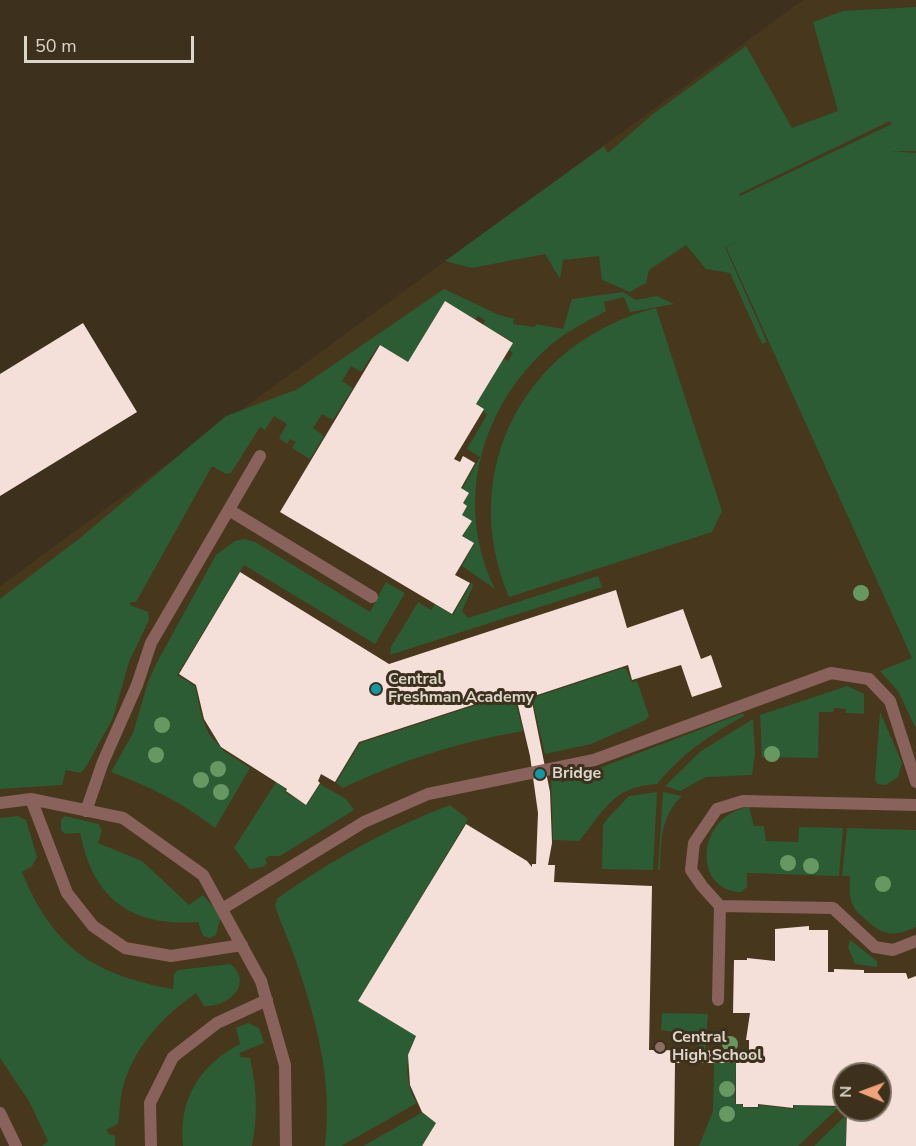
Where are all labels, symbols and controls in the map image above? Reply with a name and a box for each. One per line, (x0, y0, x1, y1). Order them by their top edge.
scale bar (27, 24, 196, 62)
text: 50 m (35, 34, 77, 58)
place label: Central Freshman Academy (388, 670, 534, 708)
marker: Central Freshman Academy (369, 682, 383, 696)
place label: Bridge (552, 764, 601, 784)
marker: Bridge (533, 767, 547, 781)
place label: Central High School (672, 1028, 762, 1066)
marker: Central High School (653, 1040, 667, 1054)
north arrow (832, 1062, 892, 1122)
text: N (835, 1086, 857, 1098)

